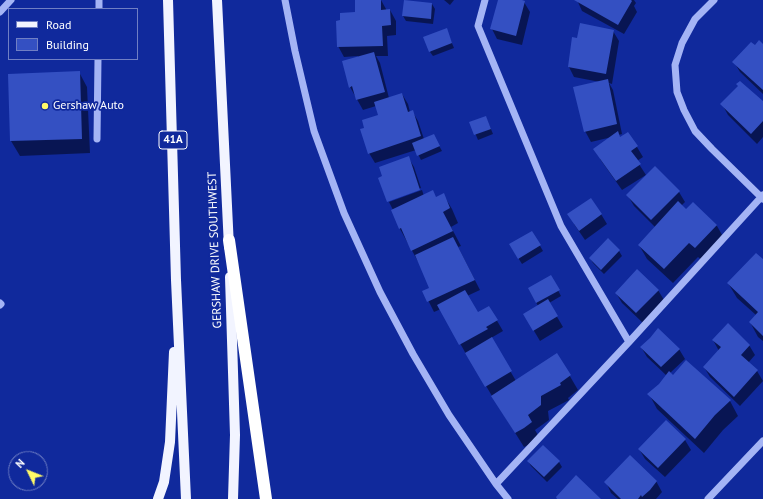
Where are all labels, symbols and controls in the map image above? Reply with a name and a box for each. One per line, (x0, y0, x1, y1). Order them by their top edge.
legend (8, 8, 138, 60)
text: Road (46, 17, 71, 32)
text: Building (46, 37, 89, 52)
place label: Gershaw Auto (53, 99, 124, 113)
marker: Gershaw Auto (40, 101, 50, 111)
road number: 41A (159, 131, 187, 149)
street label: GERSHAW DRIVE SOUTHWEST (205, 171, 225, 329)
north arrow (8, 451, 48, 491)
text: N (12, 456, 28, 471)

